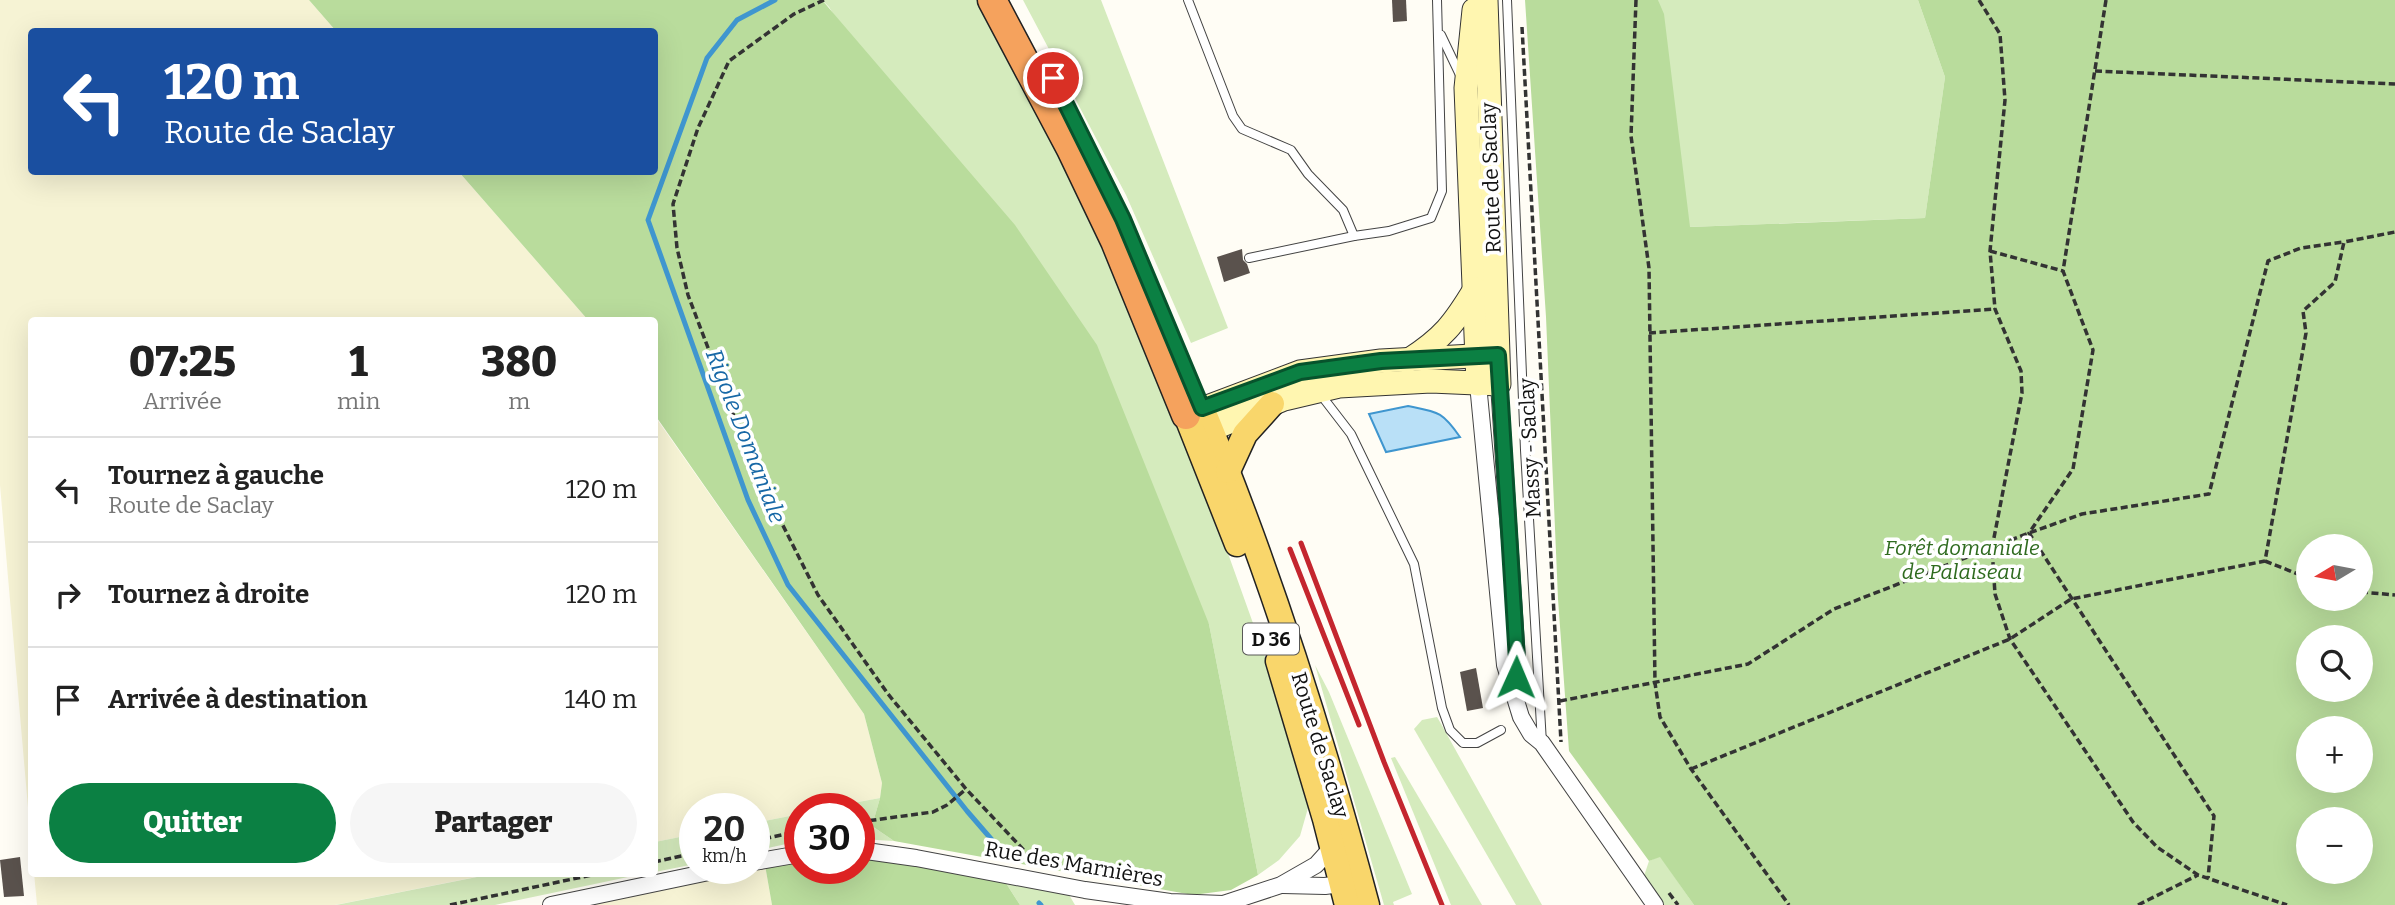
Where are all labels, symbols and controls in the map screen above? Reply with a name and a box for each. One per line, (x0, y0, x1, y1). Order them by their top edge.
pin (1023, 48, 1083, 108)
text: 120 m (164, 53, 299, 112)
icon: left (49, 56, 140, 147)
icon: arrive (1034, 59, 1072, 97)
street label: Route de Saclay (1475, 101, 1507, 254)
text: Route de Saclay (164, 113, 395, 151)
text: 07:25 (129, 337, 236, 387)
text: 1 (349, 337, 368, 387)
text: 380 (481, 337, 557, 387)
water label: Rigole Domaniale (700, 345, 792, 527)
street label: Massy - Saclay (1513, 376, 1547, 519)
text: Arrivée (143, 387, 222, 415)
text: min (337, 387, 380, 415)
text: m (508, 387, 530, 415)
text: Tournez à gauche (108, 460, 324, 491)
icon: left (49, 471, 87, 509)
text: 120 m (566, 474, 637, 505)
text: Route de Saclay (108, 491, 274, 519)
north arrow (2296, 534, 2373, 611)
map controls (2296, 534, 2373, 884)
park label: Forêt domaniale de Palaiseau (1884, 535, 2040, 585)
icon: right (49, 576, 87, 614)
text: Tournez à droite (108, 579, 309, 610)
text: 120 m (566, 579, 637, 610)
road number: D 36 (1243, 624, 1299, 654)
button: search (2296, 625, 2373, 702)
position arrow (1479, 640, 1553, 714)
street label: Route de Saclay (1285, 669, 1355, 822)
icon: arrive (49, 681, 87, 719)
text: Arrivée à destination (108, 684, 367, 715)
text: 140 m (565, 684, 637, 715)
button: + (2296, 716, 2373, 793)
button: Quitter (49, 783, 336, 863)
button: Partager (350, 783, 637, 863)
speed limit sign: 30 (784, 793, 875, 884)
button: − (2296, 807, 2373, 884)
text: 20 (704, 808, 745, 850)
street label: Rue des Marnières (983, 836, 1165, 892)
text: km/h (702, 845, 747, 867)

